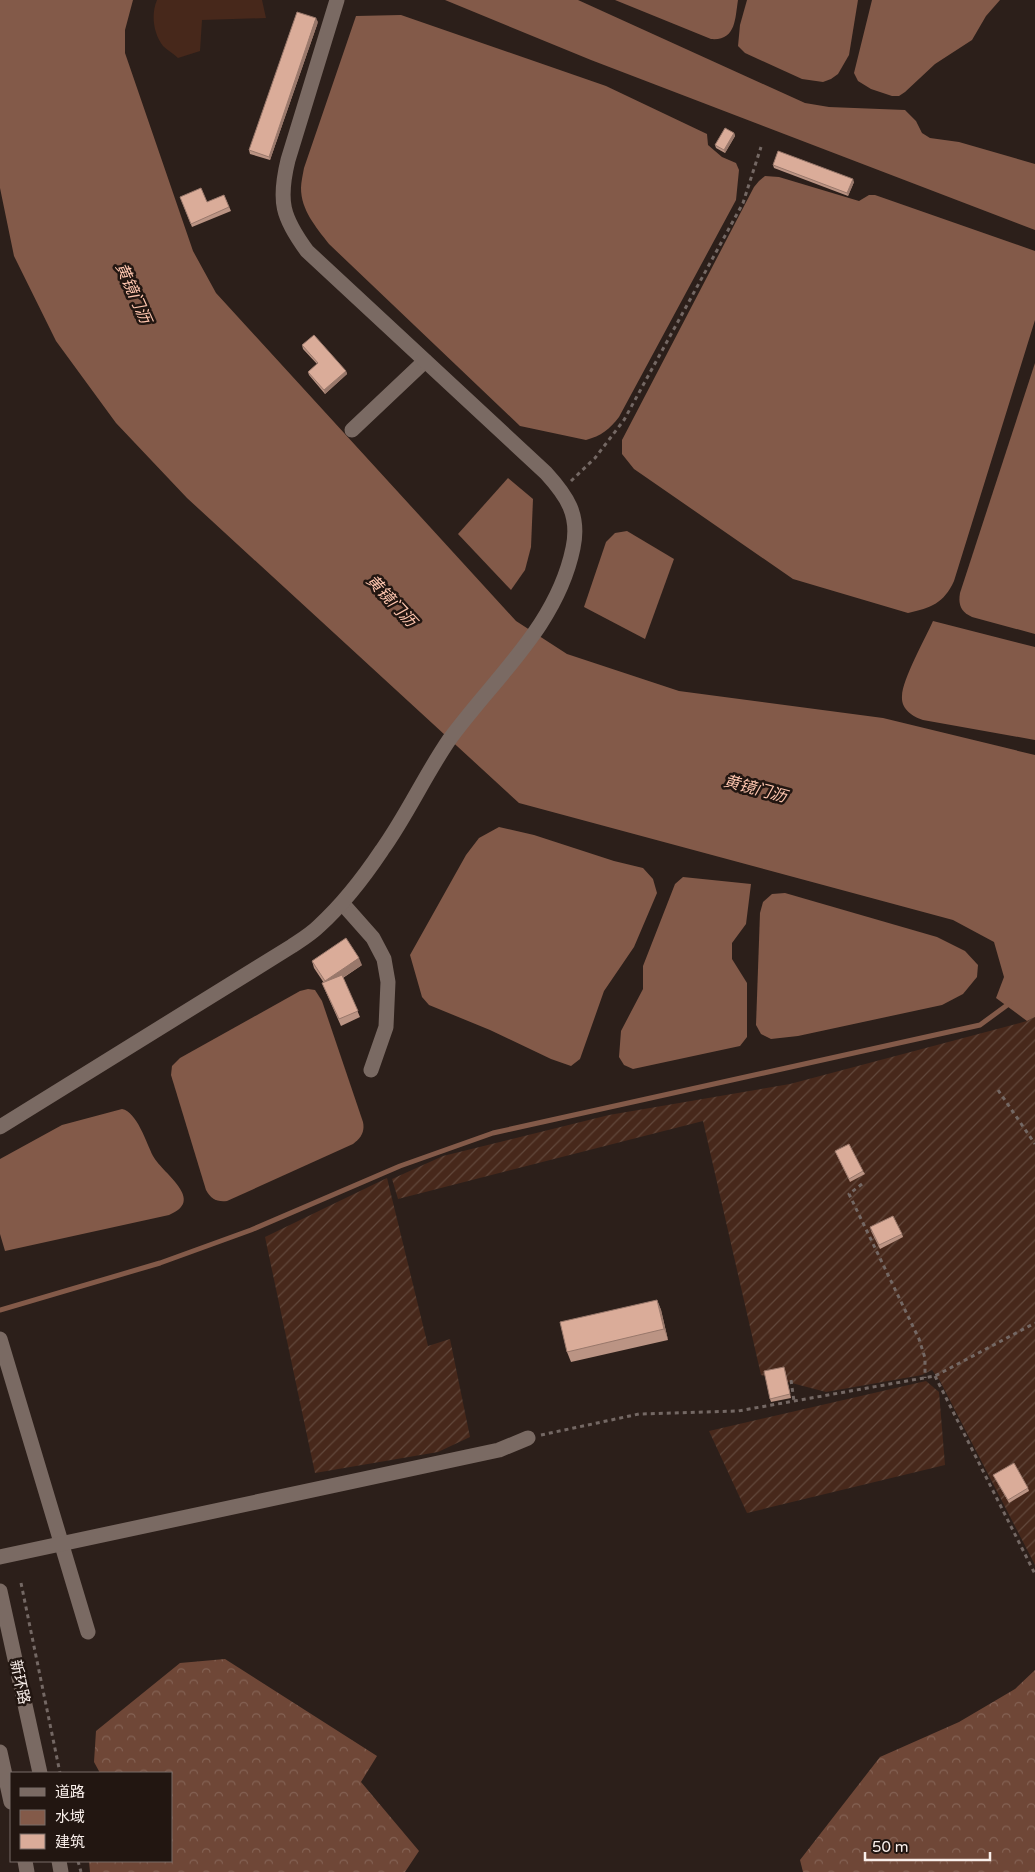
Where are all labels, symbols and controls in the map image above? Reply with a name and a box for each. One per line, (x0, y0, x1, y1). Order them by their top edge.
water label: 黄镜门沥 (111, 260, 156, 329)
water label: 黄镜门沥 (362, 571, 422, 633)
water label: 黄镜门沥 (721, 771, 791, 808)
street label: 新环路 (7, 1658, 33, 1706)
legend (10, 1772, 172, 1862)
text: 道路 (55, 1783, 85, 1801)
text: 水域 (55, 1808, 85, 1826)
scale bar (865, 1830, 990, 1862)
text: 建筑 (55, 1833, 85, 1851)
text: 50 m (872, 1838, 909, 1856)

